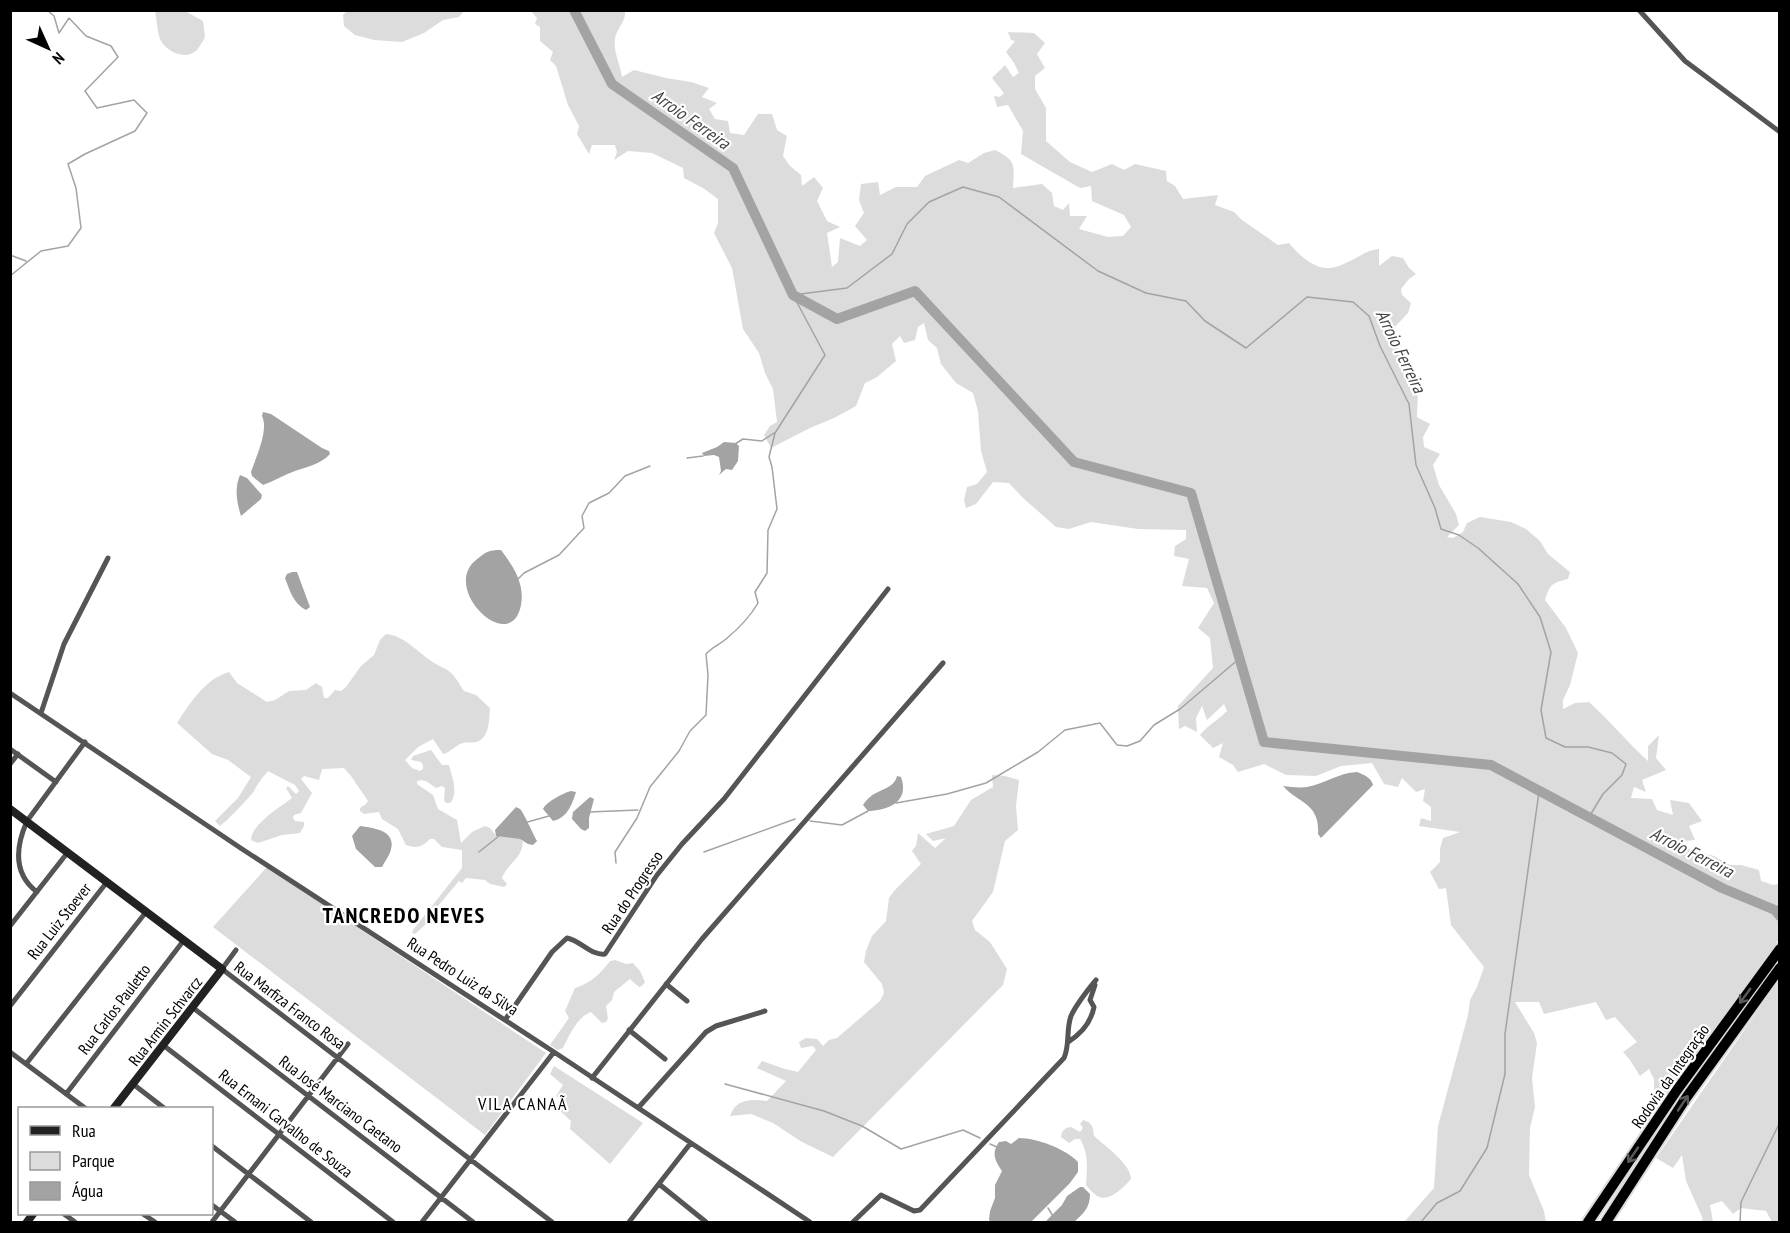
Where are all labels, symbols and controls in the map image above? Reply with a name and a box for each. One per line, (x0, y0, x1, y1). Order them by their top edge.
north arrow (18, 18, 78, 78)
text: N (48, 48, 69, 69)
water label: Arroio Ferreira (648, 84, 735, 155)
water label: Arroio Ferreira (1371, 306, 1431, 397)
water label: Arroio Ferreira (1647, 821, 1738, 883)
street label: Rua do Progresso (597, 847, 667, 937)
street label: Rua Luiz Stoever (23, 878, 95, 963)
district label: TANCREDO NEVES (322, 901, 486, 929)
street label: Rua Pedro Luiz da Silva (404, 933, 522, 1019)
street label: Rua Marfiza Franco Rosa (231, 957, 349, 1053)
street label: Rua Carlos Pauletto (74, 960, 154, 1058)
street label: Rua Armin Schvarcz (124, 972, 206, 1070)
one-way arrow (1739, 988, 1751, 1004)
street label: Rodovia da Integração (1627, 1020, 1713, 1132)
street label: Rua José Marciano Caetano (275, 1051, 407, 1157)
street label: Rua Ernani Carvalho de Souza (215, 1065, 357, 1181)
district label: VILA CANAÃ (477, 1092, 568, 1115)
one-way arrow (1677, 1095, 1689, 1112)
legend (18, 1107, 213, 1215)
text: Rua (72, 1119, 96, 1142)
one-way arrow (1627, 1147, 1639, 1163)
text: Parque (72, 1149, 115, 1172)
text: Água (72, 1179, 103, 1202)

